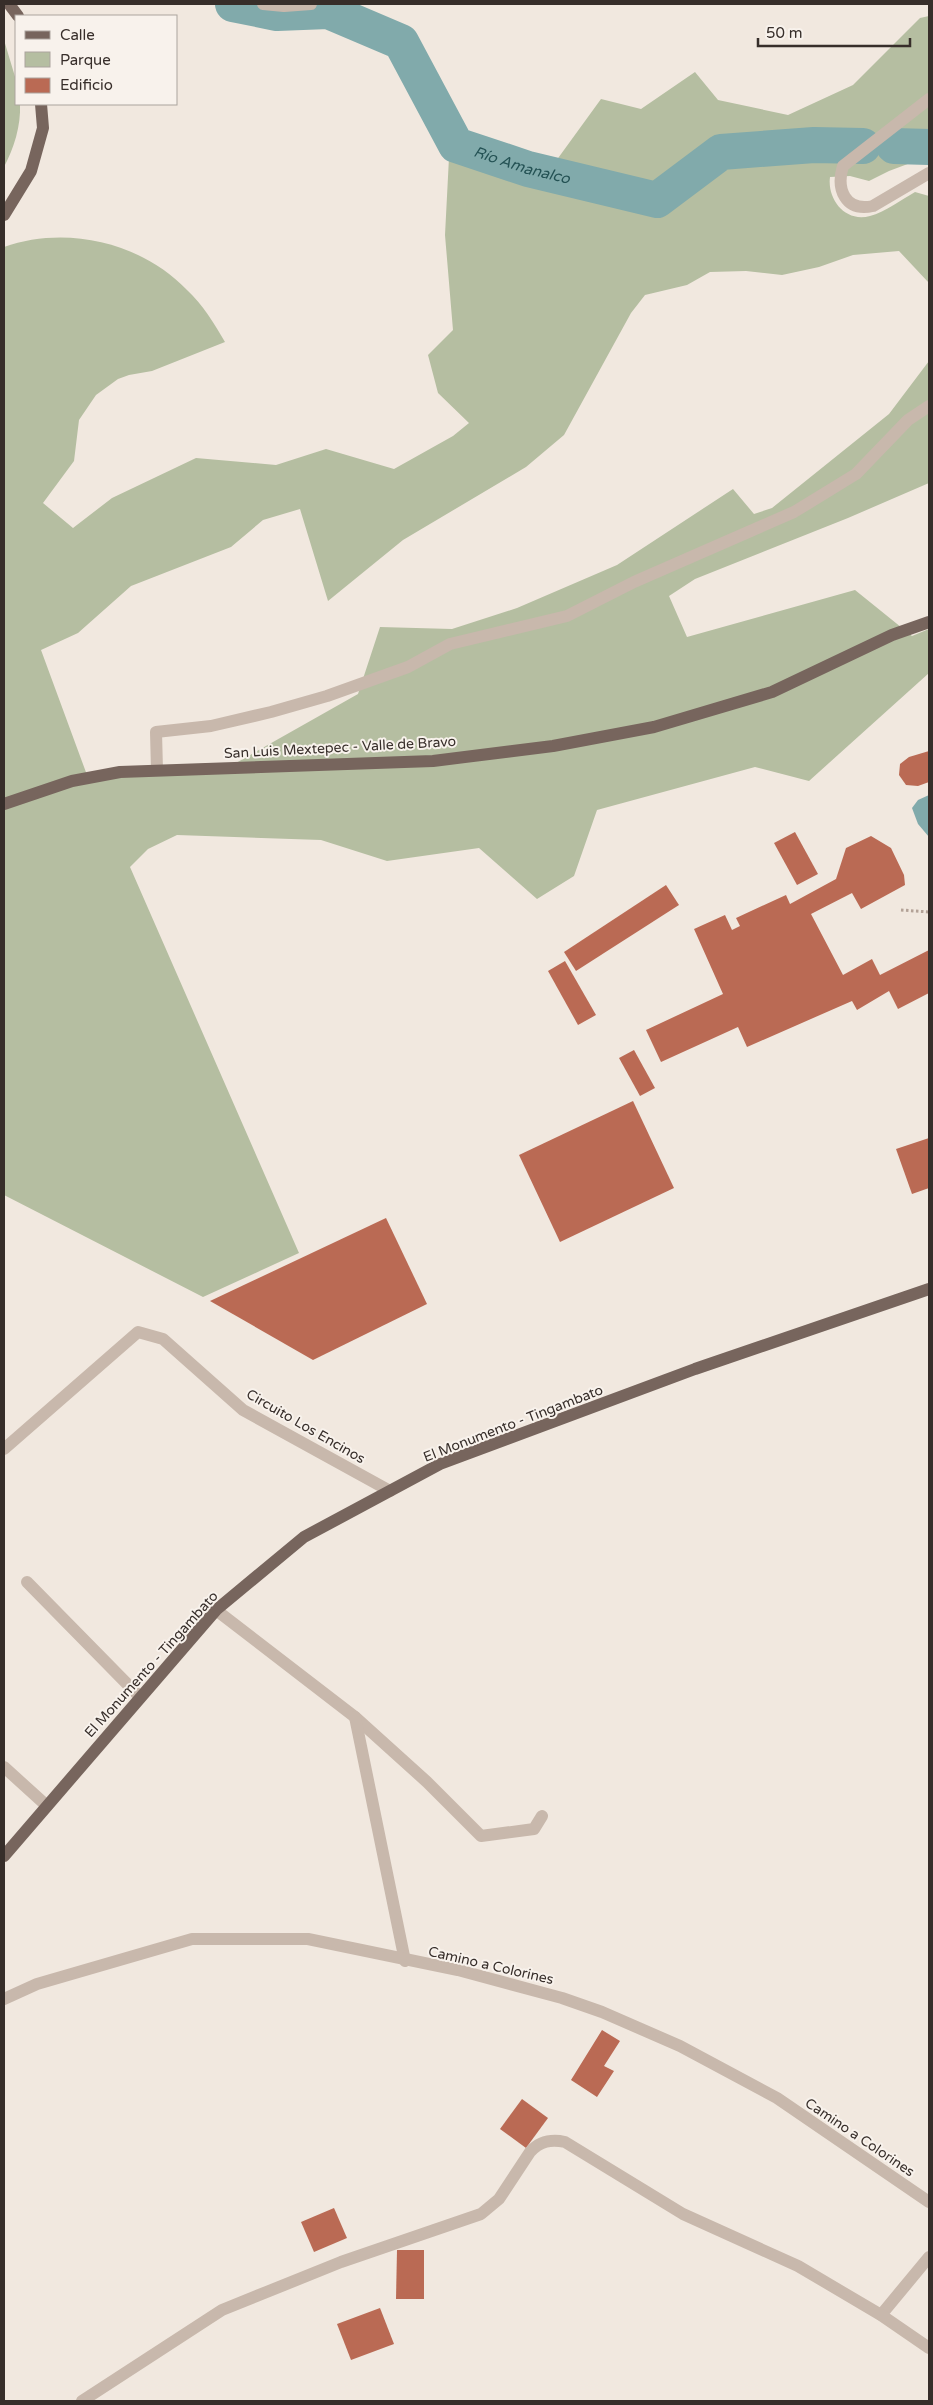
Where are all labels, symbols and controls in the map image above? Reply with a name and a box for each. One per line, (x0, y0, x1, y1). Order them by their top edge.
legend (15, 15, 178, 105)
scale bar (758, 15, 910, 47)
text: 50 m (766, 24, 803, 42)
text: Calle (60, 26, 95, 44)
text: Parque (60, 51, 111, 69)
text: Edificio (60, 76, 113, 94)
water label: Río Amanalco (472, 143, 572, 188)
street label: San Luis Mextepec - Valle de Bravo (223, 733, 457, 762)
street label: El Monumento - Tingambato (421, 1381, 605, 1466)
street label: Circuito Los Encinos (243, 1386, 368, 1467)
street label: El Monumento - Tingambato (81, 1588, 222, 1741)
street label: Camino a Colorines (427, 1943, 556, 1988)
street label: Camino a Colorines (802, 2095, 918, 2180)

